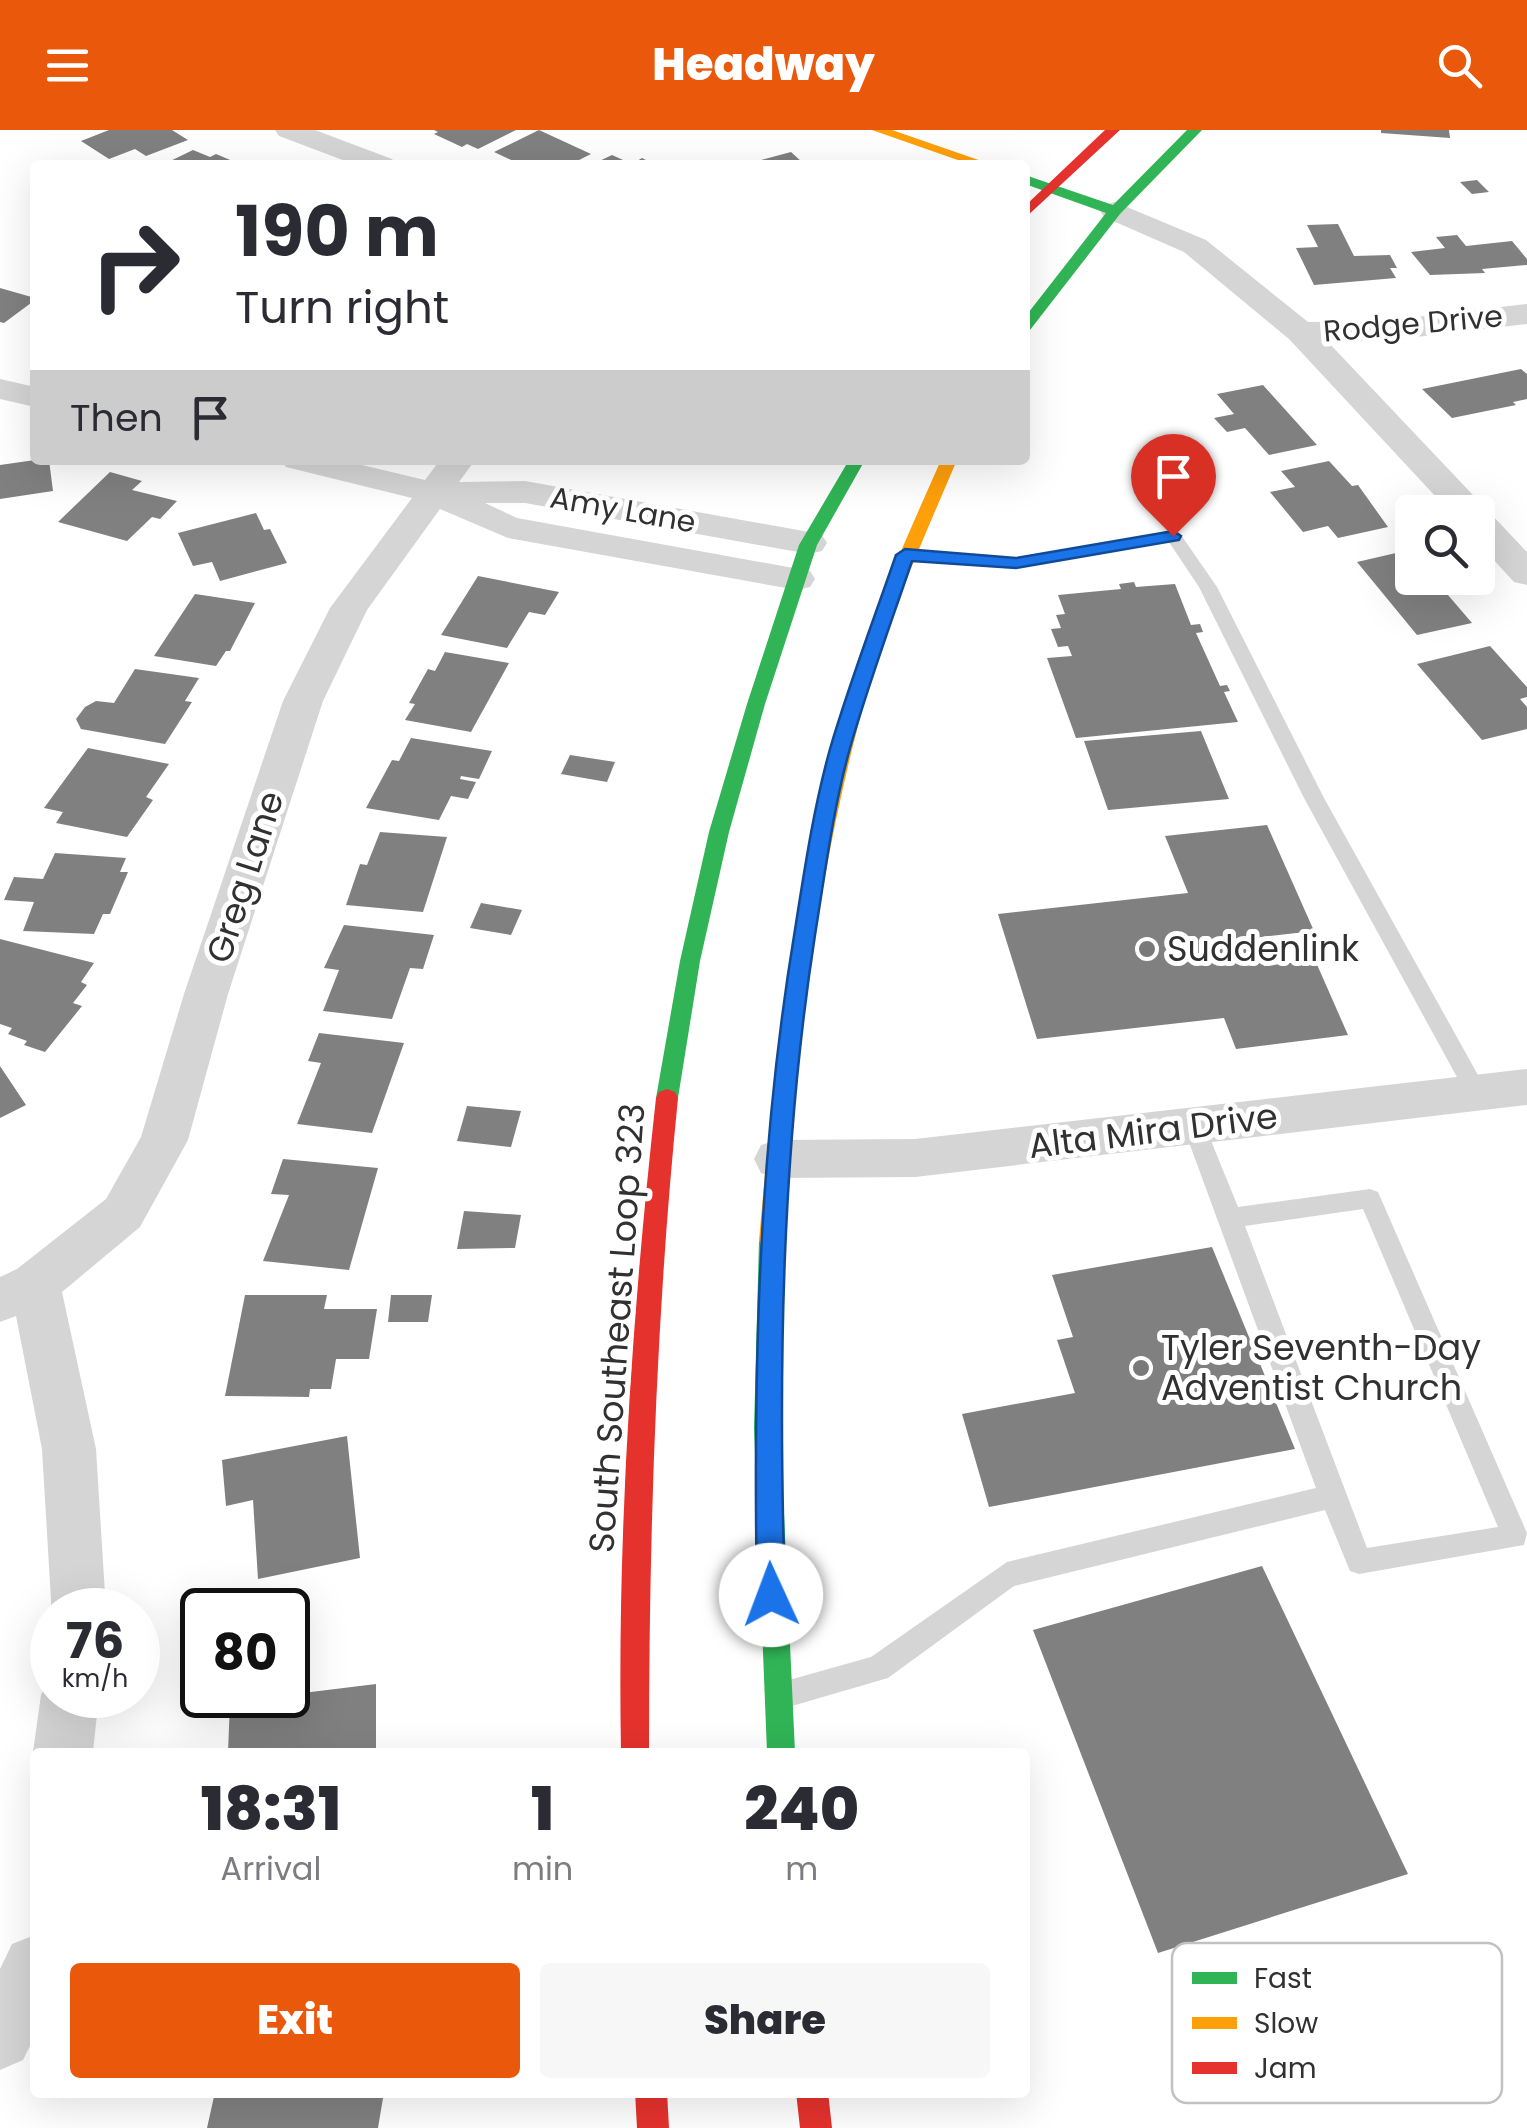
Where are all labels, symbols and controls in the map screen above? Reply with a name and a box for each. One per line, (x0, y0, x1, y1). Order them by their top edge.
text: Headway (652, 33, 875, 96)
icon: menu (40, 38, 95, 93)
icon: search (1432, 38, 1487, 93)
text: 190 m (235, 182, 439, 281)
icon: right (70, 200, 200, 330)
text: Turn right (235, 276, 449, 339)
street label: Rodge Drive (1322, 294, 1504, 353)
icon: arrive (183, 390, 238, 445)
text: Then (70, 391, 163, 444)
pin (1131, 434, 1216, 537)
icon: arrive (1146, 449, 1201, 504)
street label: Amy Lane (547, 476, 699, 543)
map controls (1395, 495, 1495, 595)
button: search (1395, 495, 1495, 595)
street label: Greg Lane (194, 785, 295, 969)
place label: Suddenlink (1167, 924, 1359, 973)
marker: Suddenlink (1136, 938, 1158, 960)
street label: Alta Mira Drive (1026, 1091, 1280, 1170)
street label: South Southeast Loop 323 (576, 1102, 657, 1554)
place label: Tyler Seventh-Day Adventist Church (1161, 1323, 1481, 1412)
marker: Tyler Seventh-Day Adventist Church (1130, 1357, 1152, 1379)
position arrow (719, 1543, 823, 1647)
speed limit sign: 80 (180, 1588, 310, 1718)
text: 76 (66, 1605, 124, 1676)
text: km/h (62, 1661, 128, 1696)
text: 18:31 (201, 1767, 341, 1851)
text: 1 (531, 1767, 554, 1851)
text: 240 (744, 1767, 859, 1851)
text: Arrival (221, 1846, 321, 1891)
text: min (512, 1846, 573, 1891)
text: m (785, 1846, 818, 1891)
legend (1172, 1943, 1502, 2103)
text: Fast (1254, 1959, 1312, 1998)
button: Exit (70, 1963, 520, 2078)
button: Share (540, 1963, 990, 2078)
text: Slow (1254, 2004, 1318, 2043)
text: Jam (1254, 2049, 1317, 2088)

